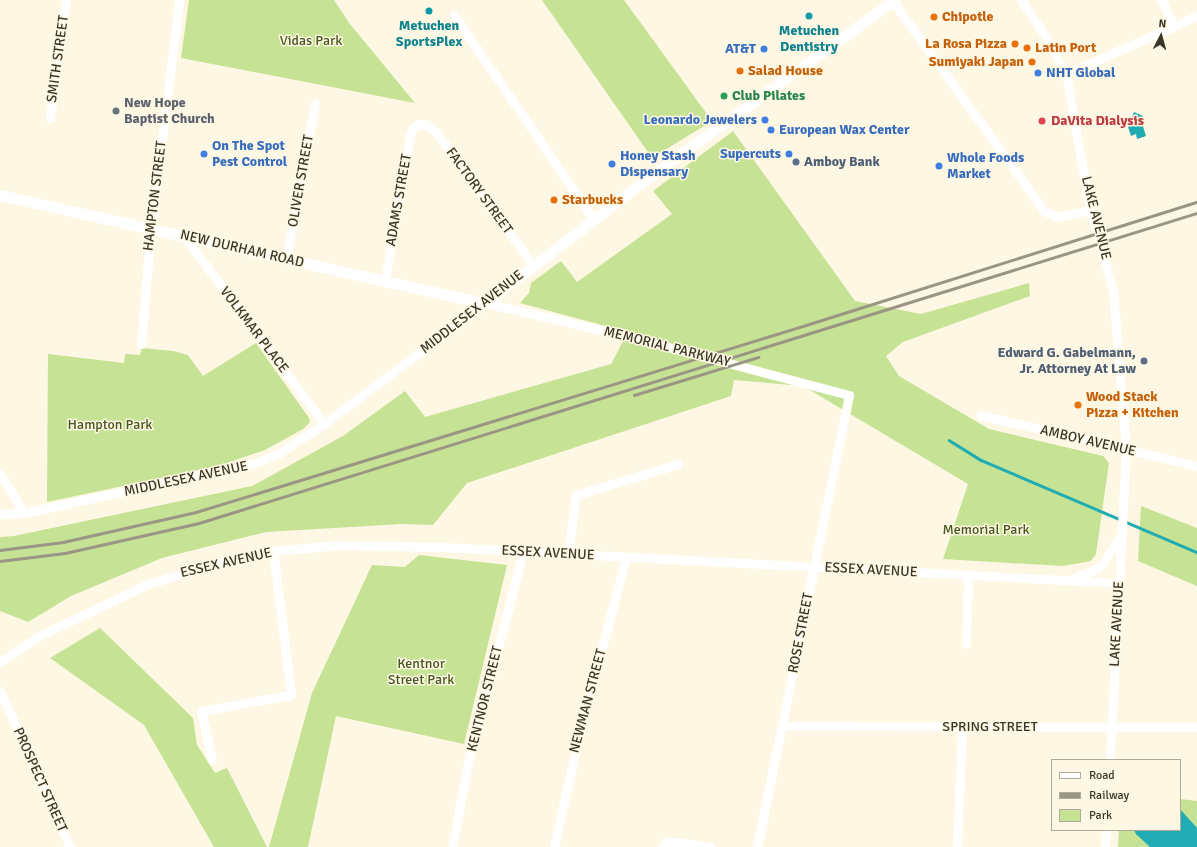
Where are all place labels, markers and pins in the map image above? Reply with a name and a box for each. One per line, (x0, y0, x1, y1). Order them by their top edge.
marker: Metuchen SportsPlex (424, 6, 434, 16)
place label: Chipotle (942, 9, 994, 25)
marker: Metuchen Dentistry (804, 11, 814, 21)
marker: Chipotle (929, 12, 939, 22)
place label: Metuchen SportsPlex (396, 18, 462, 50)
place label: Metuchen Dentistry (779, 23, 839, 56)
place label: La Rosa Pizza (925, 36, 1007, 52)
marker: La Rosa Pizza (1010, 39, 1020, 49)
place label: Latin Port (1035, 40, 1096, 56)
place label: AT&T (725, 41, 756, 57)
marker: Latin Port (1022, 43, 1032, 53)
marker: AT&T (759, 44, 769, 54)
place label: Sumiyaki Japan (929, 54, 1024, 70)
marker: Sumiyaki Japan (1027, 57, 1037, 67)
place label: Salad House (748, 63, 823, 79)
place label: NHT Global (1046, 65, 1115, 81)
marker: Salad House (735, 66, 745, 76)
marker: NHT Global (1033, 68, 1043, 78)
place label: Club Pilates (732, 88, 805, 104)
marker: Club Pilates (719, 91, 729, 101)
place label: New Hope Baptist Church (124, 95, 215, 128)
marker: New Hope Baptist Church (111, 106, 121, 116)
place label: Leonardo Jewelers (644, 112, 757, 128)
place label: DaVita Dialysis (1051, 113, 1144, 129)
marker: Leonardo Jewelers (760, 115, 770, 125)
marker: DaVita Dialysis (1036, 115, 1048, 127)
place label: European Wax Center (779, 122, 910, 138)
marker: European Wax Center (766, 125, 776, 135)
place label: On The Spot Pest Control (212, 138, 287, 170)
place label: Supercuts (720, 146, 781, 162)
place label: Honey Stash Dispensary (620, 148, 695, 180)
marker: On The Spot Pest Control (199, 149, 209, 159)
marker: Supercuts (784, 149, 794, 159)
place label: Whole Foods Market (947, 150, 1024, 182)
place label: Amboy Bank (804, 154, 880, 170)
marker: Amboy Bank (791, 157, 801, 167)
marker: Honey Stash Dispensary (607, 159, 617, 169)
marker: Whole Foods Market (934, 161, 944, 171)
place label: Starbucks (562, 192, 623, 208)
marker: Starbucks (549, 195, 559, 205)
place label: Edward G. Gabelmann, Jr. Attorney At Law (997, 345, 1136, 378)
marker: Edward G. Gabelmann, Jr. Attorney At Law (1139, 356, 1149, 366)
place label: Wood Stack Pizza + Kitchen (1086, 389, 1179, 422)
marker: Wood Stack Pizza + Kitchen (1073, 400, 1083, 410)

